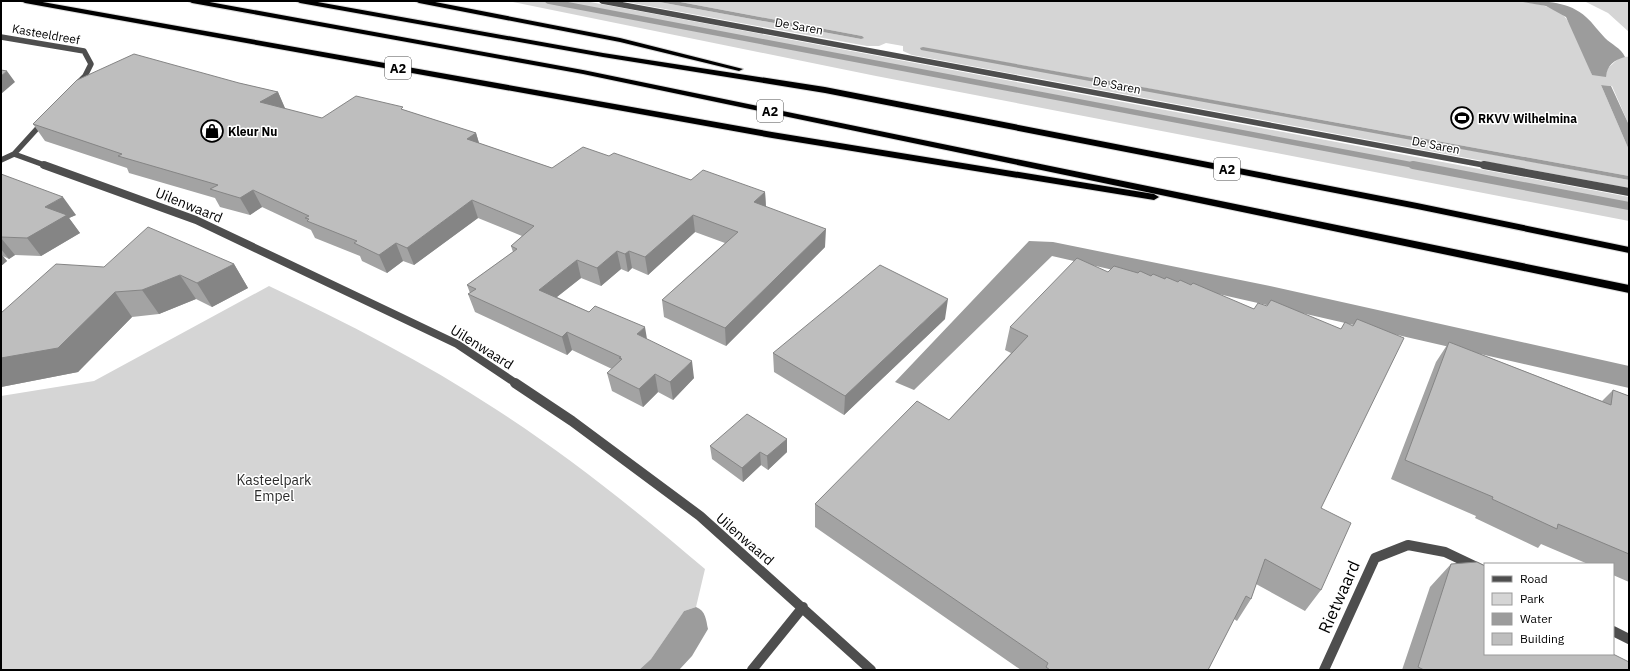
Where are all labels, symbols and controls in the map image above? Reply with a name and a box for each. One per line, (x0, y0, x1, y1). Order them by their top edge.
street label: De Saren (774, 14, 824, 38)
street label: Kasteeldreef (11, 21, 81, 47)
road number: A2 (385, 57, 411, 79)
street label: De Saren (1092, 73, 1142, 97)
road number: A2 (757, 100, 783, 122)
sports icon: RKVV Wilhelmina (1449, 105, 1475, 131)
place label: RKVV Wilhelmina (1478, 111, 1577, 126)
shop icon: Kleur Nu (199, 118, 225, 144)
place label: Kleur Nu (228, 124, 277, 139)
street label: De Saren (1411, 133, 1461, 157)
road number: A2 (1214, 158, 1240, 180)
street label: Uilenwaard (153, 183, 225, 227)
street label: Uilenwaard (447, 321, 517, 373)
park label: Kasteelpark Empel (236, 471, 312, 505)
street label: Uilenwaard (712, 509, 778, 569)
street label: Rietwaard (1313, 557, 1365, 637)
legend (1484, 563, 1614, 655)
text: Road (1520, 571, 1548, 586)
text: Park (1520, 591, 1545, 606)
text: Water (1520, 611, 1553, 626)
text: Building (1520, 631, 1565, 646)

